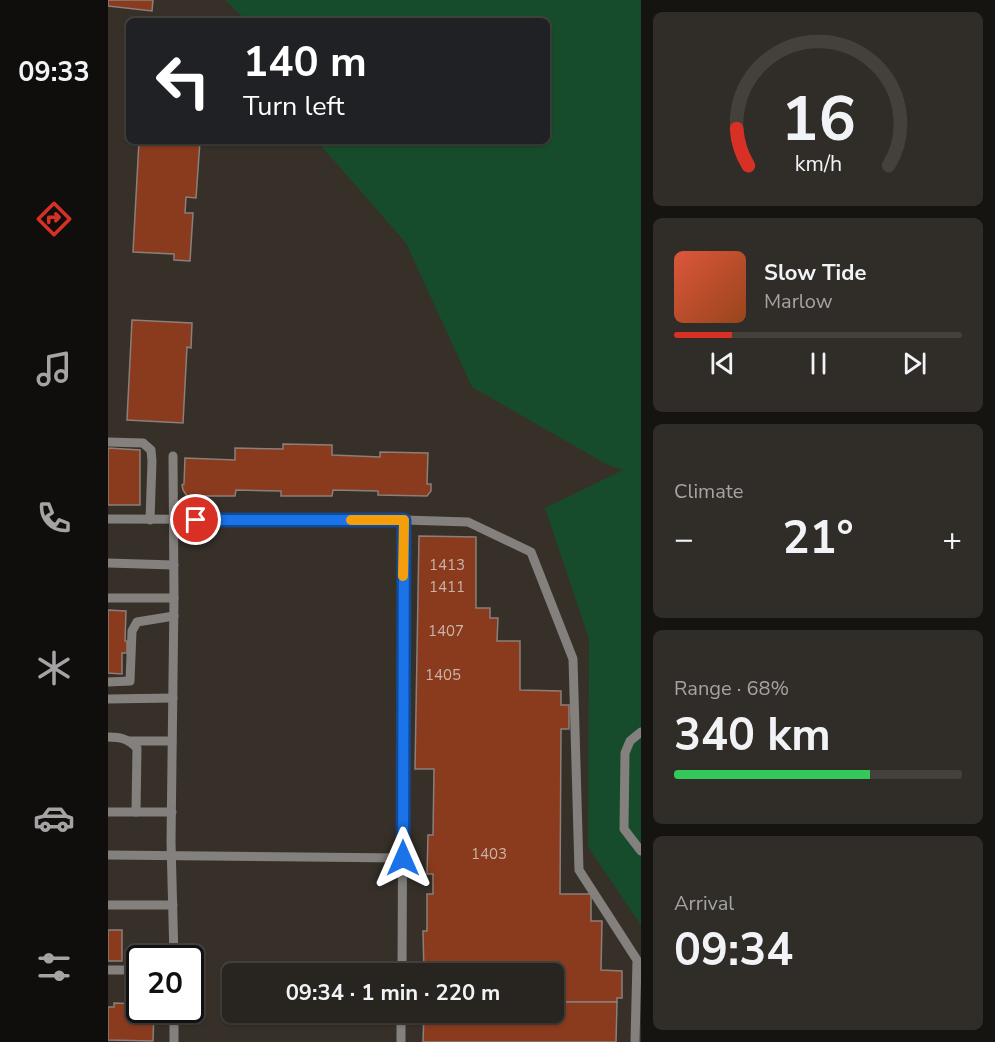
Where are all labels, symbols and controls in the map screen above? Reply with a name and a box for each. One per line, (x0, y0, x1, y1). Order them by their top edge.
text: 140 m (243, 34, 367, 91)
icon: left (144, 42, 222, 120)
text: 09:33 (18, 54, 90, 91)
text: 16 (781, 77, 855, 162)
text: Turn left (243, 88, 344, 125)
text: km/h (794, 149, 842, 179)
icon: directions (33, 198, 75, 240)
text: Slow Tide (764, 258, 866, 288)
text: Marlow (764, 288, 832, 315)
icon: previous (706, 347, 739, 380)
icon: pause (802, 347, 835, 380)
icon: next (898, 347, 931, 380)
icon: music (33, 348, 75, 390)
text: Climate (674, 478, 743, 505)
pin (170, 494, 221, 545)
icon: phone (33, 497, 75, 539)
icon: arrive (179, 503, 212, 536)
text: 21° (782, 508, 854, 569)
text: − (674, 517, 694, 562)
text: + (942, 517, 962, 562)
house number: 1413 (429, 555, 465, 575)
house number: 1411 (429, 577, 465, 597)
house number: 1407 (428, 621, 464, 641)
icon: climate (33, 647, 75, 689)
house number: 1405 (425, 665, 461, 685)
text: Range · 68% (674, 675, 789, 702)
text: 340 km (674, 705, 831, 766)
icon: car (33, 797, 75, 839)
position arrow (371, 826, 435, 890)
house number: 1403 (471, 844, 507, 864)
text: Arrival (674, 890, 734, 917)
text: 09:34 (674, 920, 793, 981)
speed limit sign: 20 (126, 945, 204, 1023)
icon: filters (33, 946, 75, 988)
text: 09:34 · 1 min · 220 m (286, 978, 500, 1008)

